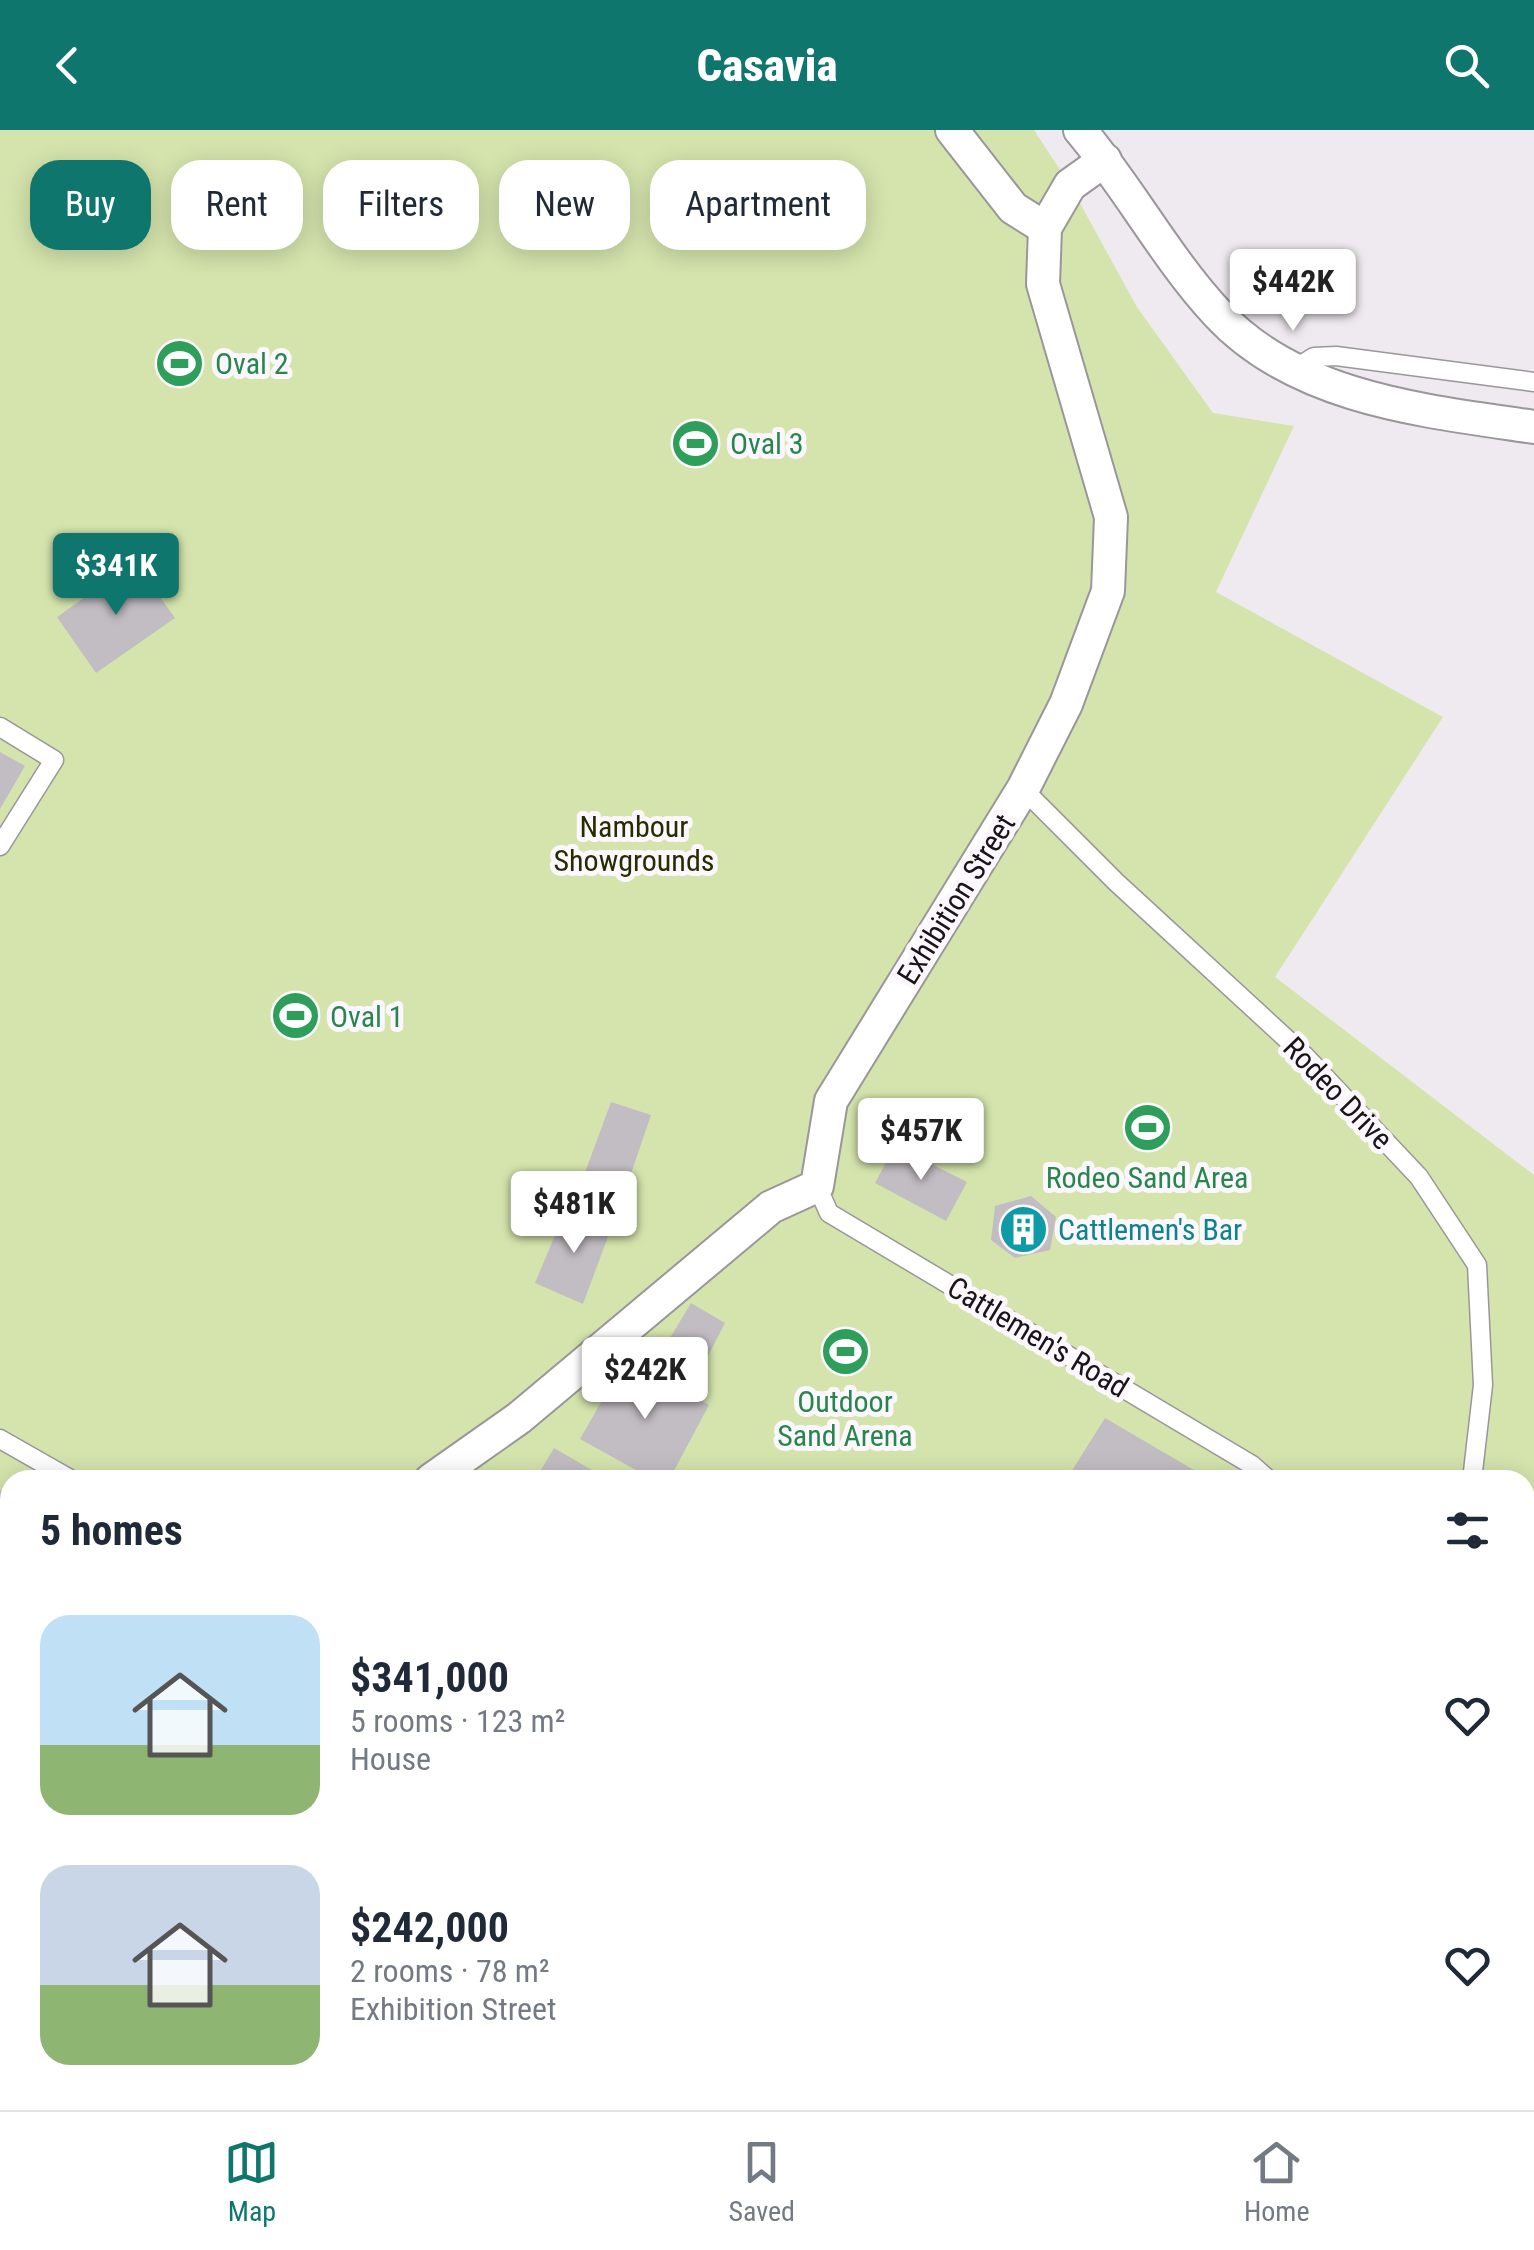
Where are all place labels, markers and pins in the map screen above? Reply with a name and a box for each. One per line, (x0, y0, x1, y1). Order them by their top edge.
pin: $442K (1223, 249, 1363, 334)
sports icon: Oval 2 (154, 337, 206, 389)
place label: Oval 2 (215, 346, 289, 381)
sports icon: Oval 3 (669, 417, 721, 469)
place label: Oval 3 (730, 426, 804, 461)
pin: $341K (46, 533, 186, 618)
sports icon: Oval 1 (269, 990, 321, 1042)
place label: Oval 1 (330, 999, 404, 1034)
pin: $457K (851, 1098, 991, 1183)
sports icon: Rodeo Sand Area (1121, 1102, 1173, 1154)
place label: Rodeo Sand Area (1046, 1160, 1248, 1195)
pin: $481K (504, 1171, 644, 1256)
building icon: Cattlemen's Bar (997, 1203, 1049, 1255)
place label: Cattlemen's Bar (1058, 1212, 1242, 1247)
sports icon: Outdoor Sand Arena (819, 1326, 871, 1378)
pin: $242K (575, 1337, 715, 1422)
place label: Outdoor Sand Arena (777, 1384, 913, 1453)

